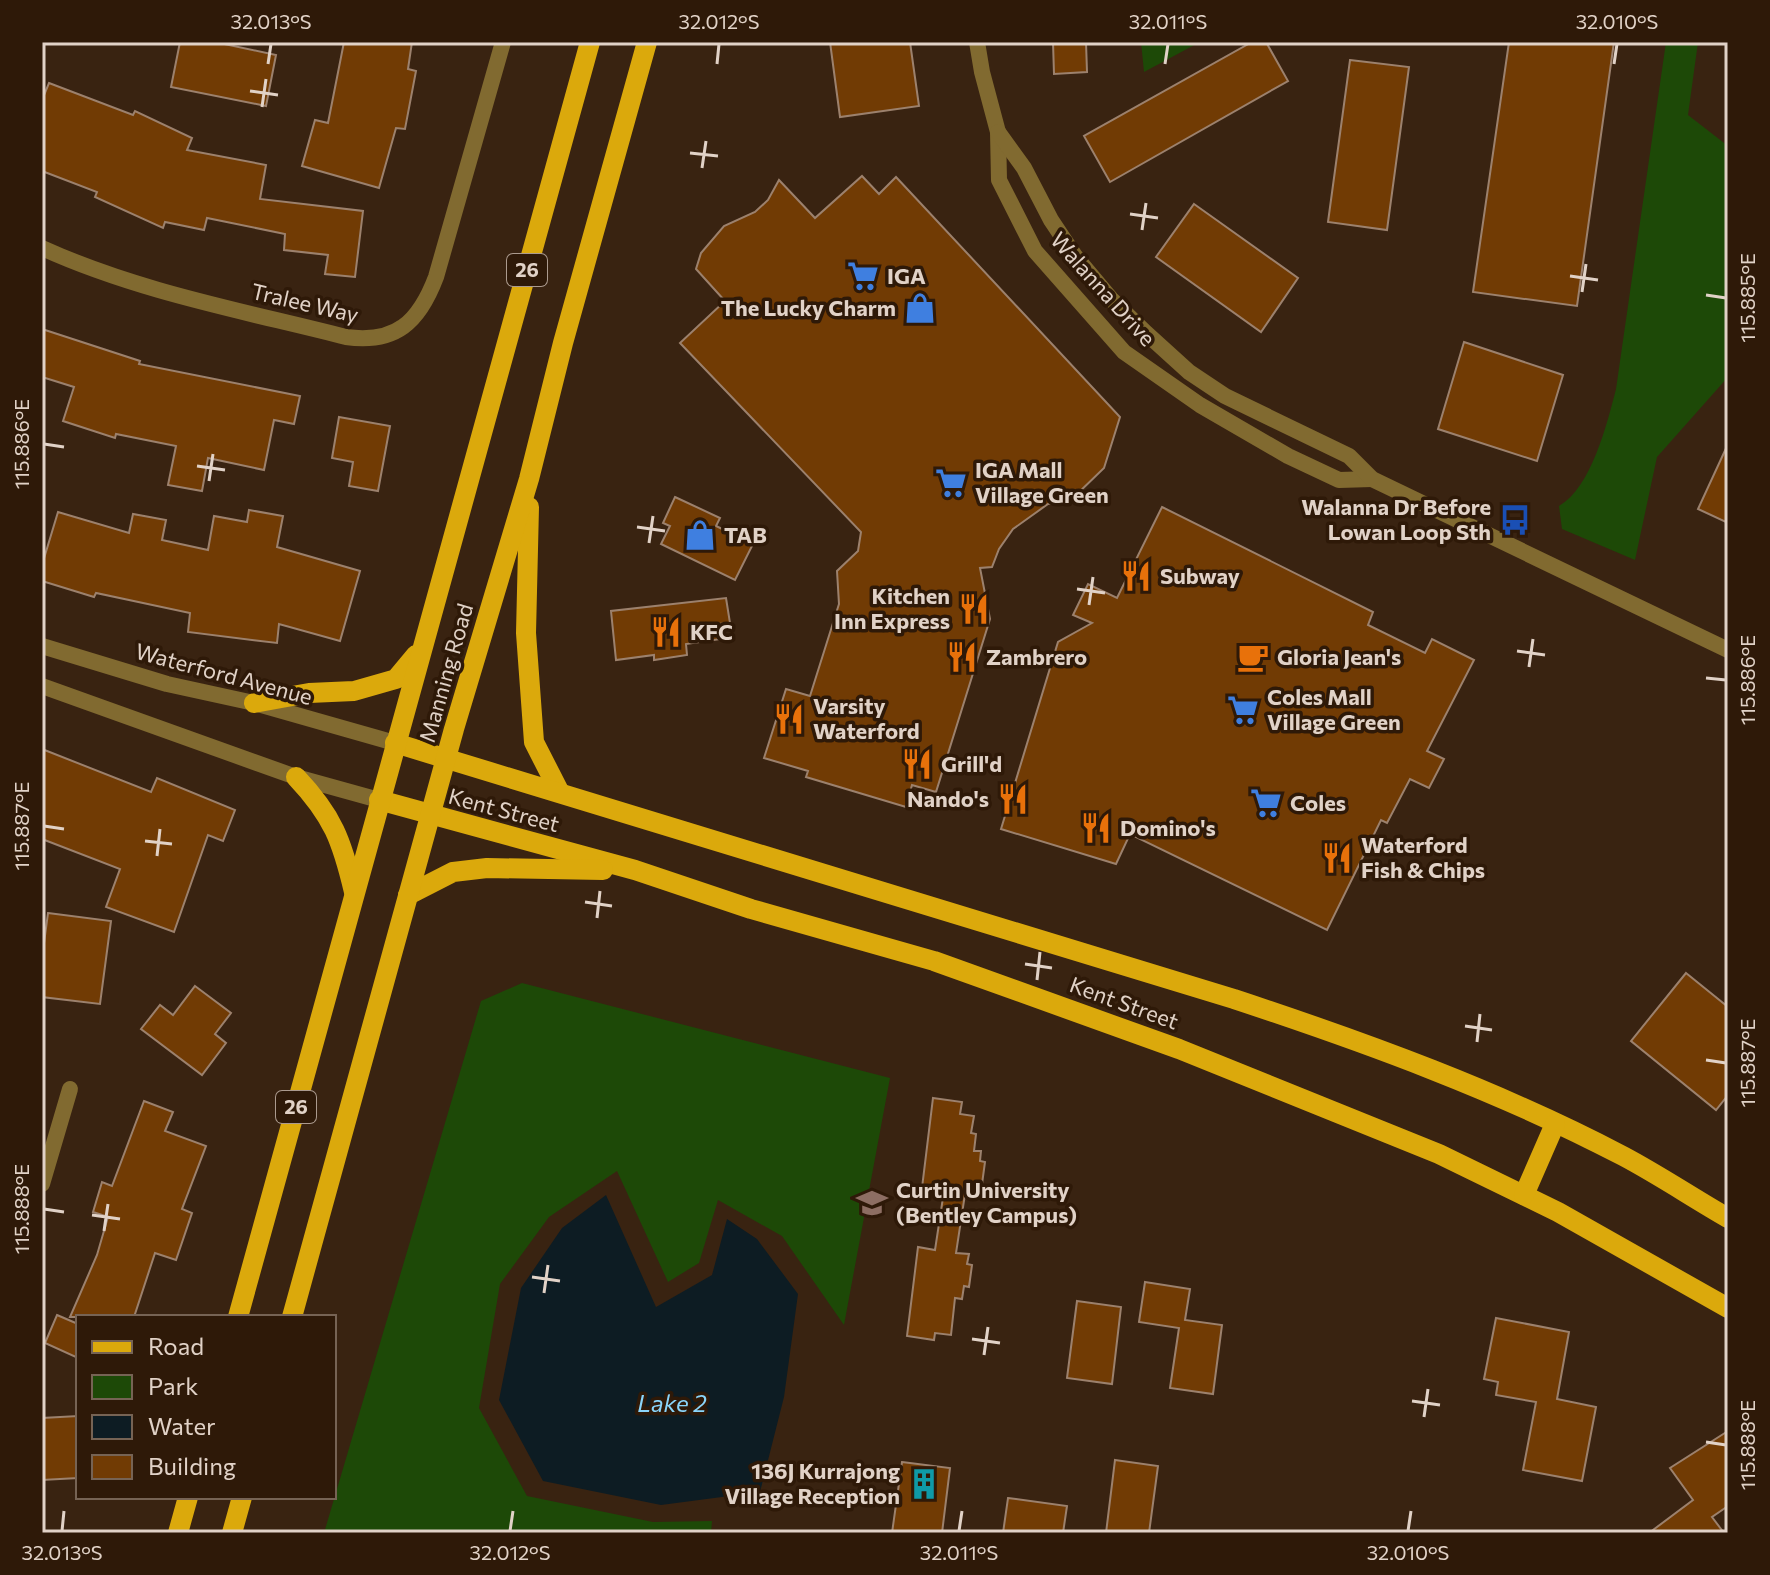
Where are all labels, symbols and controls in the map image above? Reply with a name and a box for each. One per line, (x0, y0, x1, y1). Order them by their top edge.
text: 32.013°S (231, 9, 311, 33)
text: 32.012°S (679, 9, 759, 33)
text: 32.011°S (1129, 9, 1207, 33)
text: 32.010°S (1576, 9, 1658, 33)
street label: Walanna Drive (1045, 226, 1162, 351)
text: 115.885°E (1735, 253, 1759, 343)
road number: 26 (507, 254, 547, 286)
supermarket icon: IGA (846, 259, 880, 293)
place label: IGA (887, 262, 926, 289)
street label: Tralee Way (249, 277, 361, 328)
shop icon: The Lucky Charm (903, 291, 937, 325)
place label: The Lucky Charm (721, 294, 896, 321)
text: 115.886°E (9, 399, 33, 489)
place label: IGA Mall Village Green (975, 456, 1109, 508)
supermarket icon: IGA Mall Village Green (934, 466, 968, 500)
place label: Walanna Dr Before Lowan Loop Sth (1301, 493, 1491, 545)
bus stop icon: Walanna Dr Before Lowan Loop Sth (1498, 503, 1532, 537)
shop icon: TAB (683, 518, 717, 552)
place label: TAB (724, 521, 767, 548)
restaurant icon: Subway (1119, 559, 1153, 593)
place label: Subway (1160, 562, 1240, 589)
place label: Kitchen Inn Express (834, 582, 950, 634)
restaurant icon: Kitchen Inn Express (957, 592, 991, 626)
street label: Manning Road (413, 600, 478, 745)
restaurant icon: KFC (649, 615, 683, 649)
place label: KFC (690, 618, 733, 645)
text: 115.886°E (1735, 635, 1759, 725)
street label: Waterford Avenue (133, 637, 316, 710)
restaurant icon: Zambrero (945, 640, 979, 674)
cafe icon: Gloria Jean's (1236, 640, 1270, 674)
place label: Zambrero (986, 643, 1087, 670)
place label: Gloria Jean's (1277, 643, 1401, 670)
place label: Coles Mall Village Green (1267, 683, 1401, 735)
place label: Varsity Waterford (813, 692, 920, 744)
supermarket icon: Coles Mall Village Green (1226, 693, 1260, 727)
restaurant icon: Varsity Waterford (772, 702, 806, 736)
restaurant icon: Grill'd (900, 747, 934, 781)
place label: Grill'd (941, 750, 1002, 777)
text: 115.887°E (9, 782, 33, 870)
street label: Kent Street (446, 782, 562, 837)
restaurant icon: Nando's (996, 782, 1030, 816)
place label: Nando's (907, 785, 989, 812)
supermarket icon: Coles (1249, 786, 1283, 820)
place label: Coles (1290, 789, 1346, 816)
restaurant icon: Domino's (1079, 811, 1113, 845)
place label: Domino's (1120, 814, 1216, 841)
place label: Waterford Fish & Chips (1361, 831, 1485, 883)
restaurant icon: Waterford Fish & Chips (1320, 841, 1354, 875)
street label: Kent Street (1066, 970, 1182, 1035)
text: 115.887°E (1735, 1019, 1759, 1107)
road number: 26 (276, 1091, 316, 1123)
text: 115.888°E (9, 1164, 33, 1254)
place label: Curtin University (Bentley Campus) (896, 1176, 1077, 1228)
school or university icon: Curtin University (Bentley Campus) (855, 1186, 889, 1220)
legend (76, 1315, 336, 1499)
text: Road (148, 1331, 204, 1360)
text: Park (148, 1371, 198, 1400)
water label: Lake 2 (637, 1388, 707, 1417)
text: 115.888°E (1735, 1400, 1759, 1490)
text: Water (148, 1411, 216, 1440)
text: Building (148, 1451, 236, 1480)
place label: 136J Kurrajong Village Reception (725, 1457, 900, 1509)
building icon: 136J Kurrajong Village Reception (907, 1467, 941, 1501)
text: 32.013°S (22, 1540, 102, 1564)
text: 32.012°S (470, 1540, 550, 1564)
text: 32.011°S (920, 1540, 998, 1564)
text: 32.010°S (1367, 1540, 1449, 1564)

